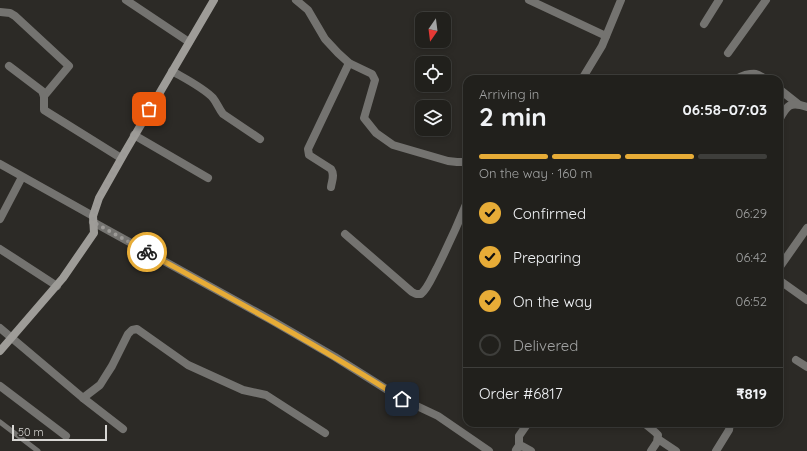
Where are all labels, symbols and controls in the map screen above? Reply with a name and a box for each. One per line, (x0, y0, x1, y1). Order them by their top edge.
north arrow (415, 12, 451, 48)
map controls (415, 12, 451, 136)
button: locate (415, 56, 451, 92)
text: Arriving in (479, 86, 539, 102)
pin (132, 92, 166, 126)
icon: bag (138, 98, 160, 120)
button: layers (415, 100, 451, 136)
text: 2 min (479, 100, 547, 133)
text: 06:58–07:03 (683, 100, 767, 119)
text: On the way · 160 m (479, 165, 592, 181)
icon: check (479, 202, 501, 224)
text: Confirmed (513, 204, 586, 223)
text: 06:29 (735, 205, 767, 221)
courier (127, 232, 167, 272)
icon: bike (136, 241, 158, 263)
icon: check (479, 246, 501, 268)
text: Preparing (513, 248, 581, 267)
text: 06:42 (736, 249, 767, 265)
icon: check (479, 290, 501, 312)
text: On the way (513, 292, 592, 311)
text: 06:52 (736, 293, 767, 309)
text: Delivered (513, 336, 578, 355)
pin (385, 382, 419, 416)
text: Order #6817 (479, 384, 563, 403)
text: ₹819 (736, 384, 767, 403)
icon: home (391, 388, 413, 410)
scale bar (12, 423, 107, 442)
text: 50 m (18, 425, 44, 439)

